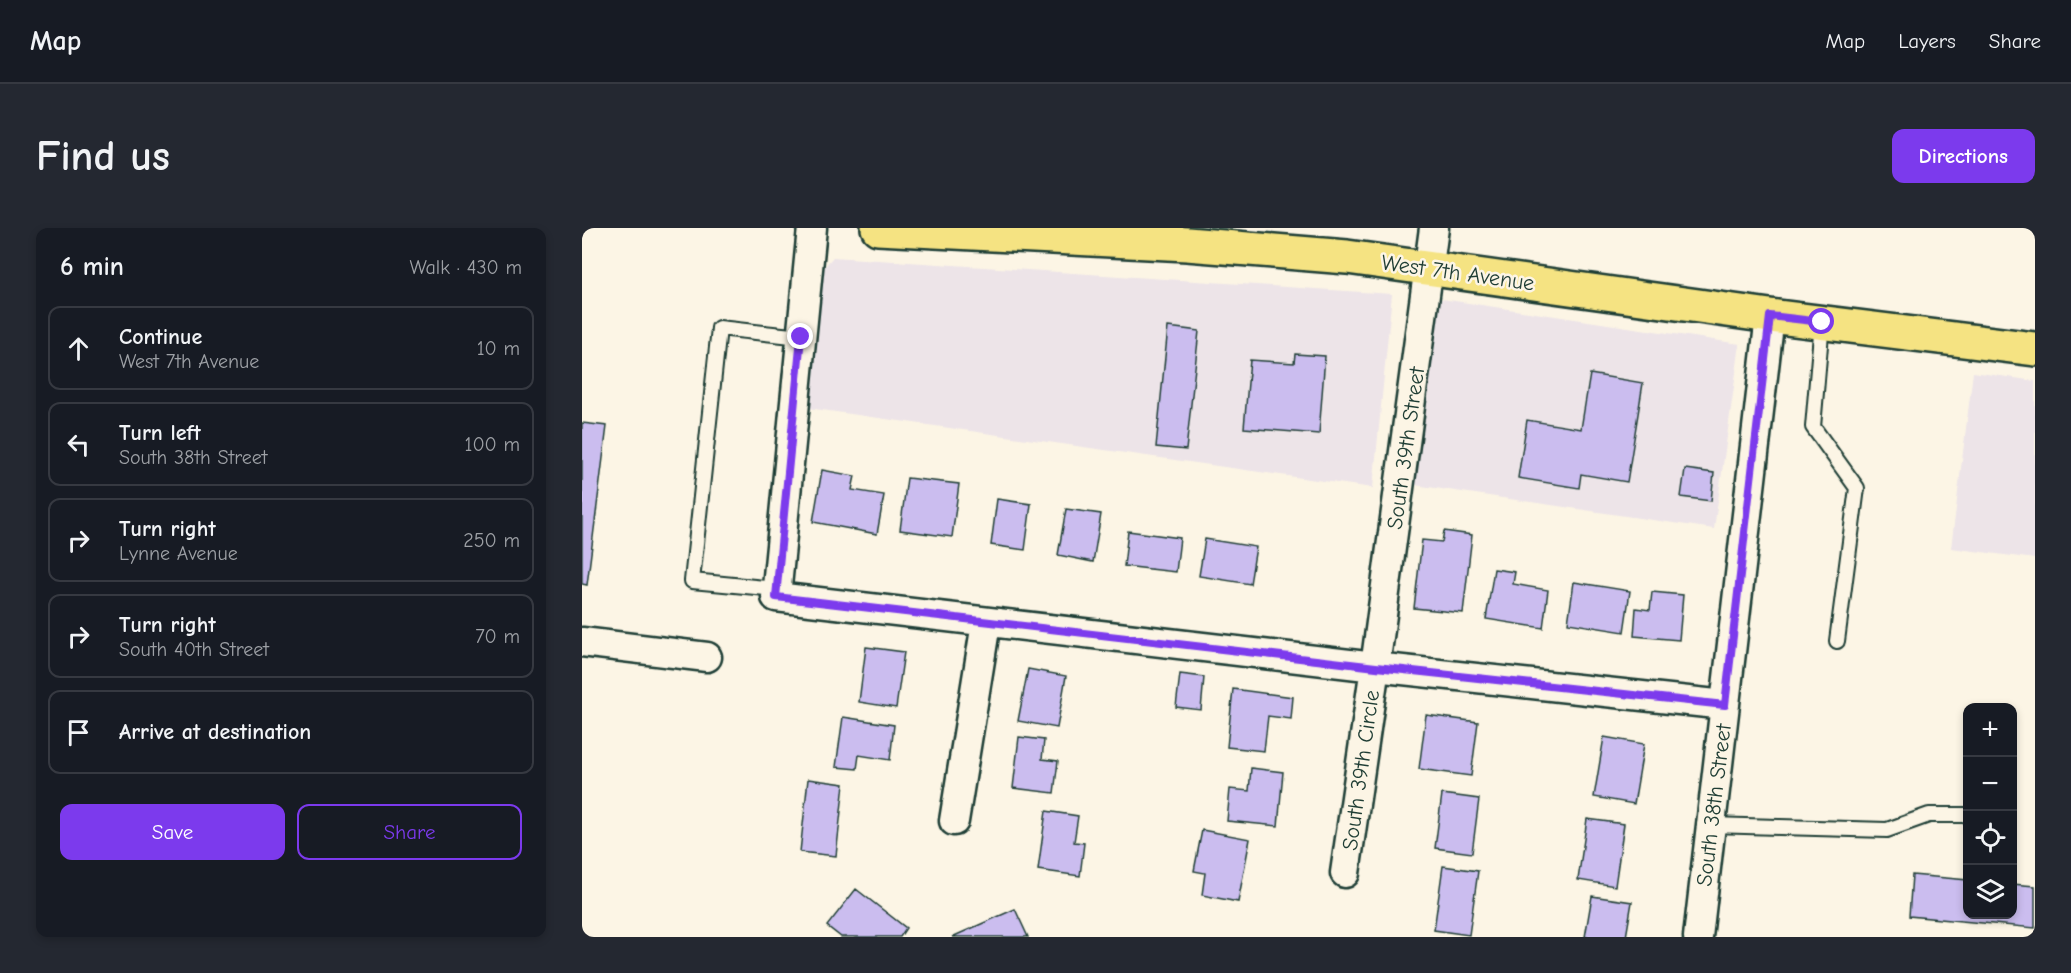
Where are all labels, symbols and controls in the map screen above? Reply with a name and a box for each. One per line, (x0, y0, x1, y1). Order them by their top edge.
text: Map (30, 25, 81, 57)
text: Map (1826, 29, 1865, 53)
text: Layers (1898, 29, 1956, 53)
text: Share (1989, 29, 2041, 53)
button: Directions (1892, 129, 2035, 183)
text: Find us (36, 132, 170, 181)
street label: West 7th Avenue (1380, 249, 1536, 297)
text: 6 min (60, 252, 124, 282)
text: Walk · 430 m (410, 256, 522, 279)
route start (1808, 308, 1834, 334)
route end (787, 323, 813, 349)
text: Continue (119, 324, 202, 350)
icon: ahead (62, 332, 95, 365)
text: 10 m (477, 337, 520, 360)
text: West 7th Avenue (119, 350, 259, 373)
street label: South 39th Street (1382, 365, 1430, 531)
text: Turn left (119, 420, 201, 446)
icon: left (62, 428, 95, 461)
text: 100 m (465, 433, 520, 456)
text: South 38th Street (119, 446, 268, 469)
text: Turn right (119, 516, 216, 542)
icon: right (62, 524, 95, 557)
text: 250 m (463, 529, 520, 552)
text: Lynne Avenue (119, 542, 238, 565)
text: Turn right (119, 612, 216, 638)
icon: right (62, 620, 95, 653)
text: 70 m (475, 625, 520, 648)
text: South 40th Street (119, 638, 269, 661)
street label: South 39th Circle (1337, 688, 1385, 852)
map controls (1963, 703, 2017, 919)
button: + (1963, 703, 2017, 757)
icon: arrive (62, 716, 95, 749)
text: Arrive at destination (119, 719, 311, 745)
street label: South 38th Street (1691, 722, 1737, 888)
button: − (1963, 757, 2017, 811)
button: Save (60, 804, 285, 860)
button: Share (297, 804, 522, 860)
button: locate (1963, 811, 2017, 865)
button: layers (1963, 865, 2017, 919)

